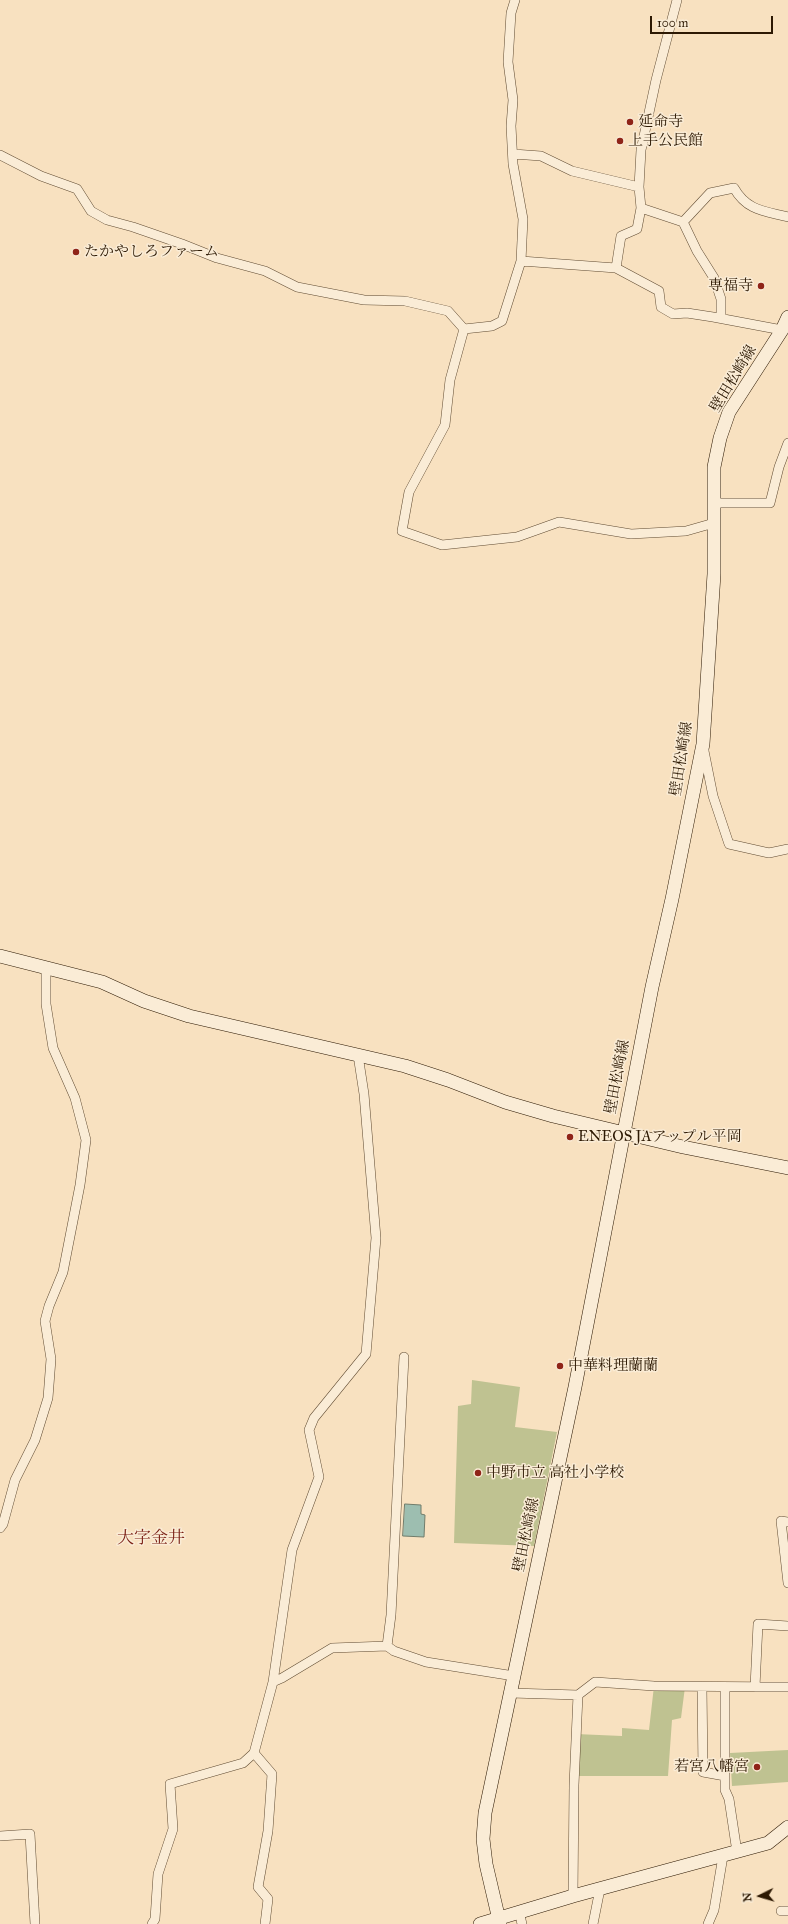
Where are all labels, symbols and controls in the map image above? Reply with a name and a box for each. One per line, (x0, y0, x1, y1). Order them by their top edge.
scale bar (652, 8, 775, 34)
text: 100 m (657, 16, 688, 30)
place label: 延命寺 (638, 113, 683, 131)
marker: 延命寺 (625, 117, 635, 127)
place label: 上手公民館 (628, 132, 703, 150)
marker: 上手公民館 (615, 136, 625, 146)
place label: たかやしろファーム (84, 243, 219, 261)
marker: たかやしろファーム (71, 247, 81, 257)
place label: 専福寺 (708, 277, 753, 295)
marker: 専福寺 (756, 281, 766, 291)
street label: 壁田松崎線 (707, 342, 761, 416)
street label: 壁田松崎線 (667, 721, 697, 797)
street label: 壁田松崎線 (602, 1038, 634, 1116)
place label: ENEOS JAアップル平岡 (578, 1128, 742, 1146)
marker: ENEOS JAアップル平岡 (565, 1132, 575, 1142)
place label: 中華料理蘭蘭 (568, 1357, 658, 1375)
marker: 中華料理蘭蘭 (555, 1361, 565, 1371)
place label: 中野市立 高社小学校 (486, 1464, 624, 1482)
marker: 中野市立 高社小学校 (473, 1468, 483, 1478)
street label: 壁田松崎線 (510, 1496, 544, 1574)
district label: 大字金井 (117, 1529, 185, 1549)
place label: 若宮八幡宮 (674, 1758, 749, 1776)
marker: 若宮八幡宮 (752, 1762, 762, 1772)
north arrow (740, 1876, 780, 1916)
text: N (741, 1892, 754, 1902)

